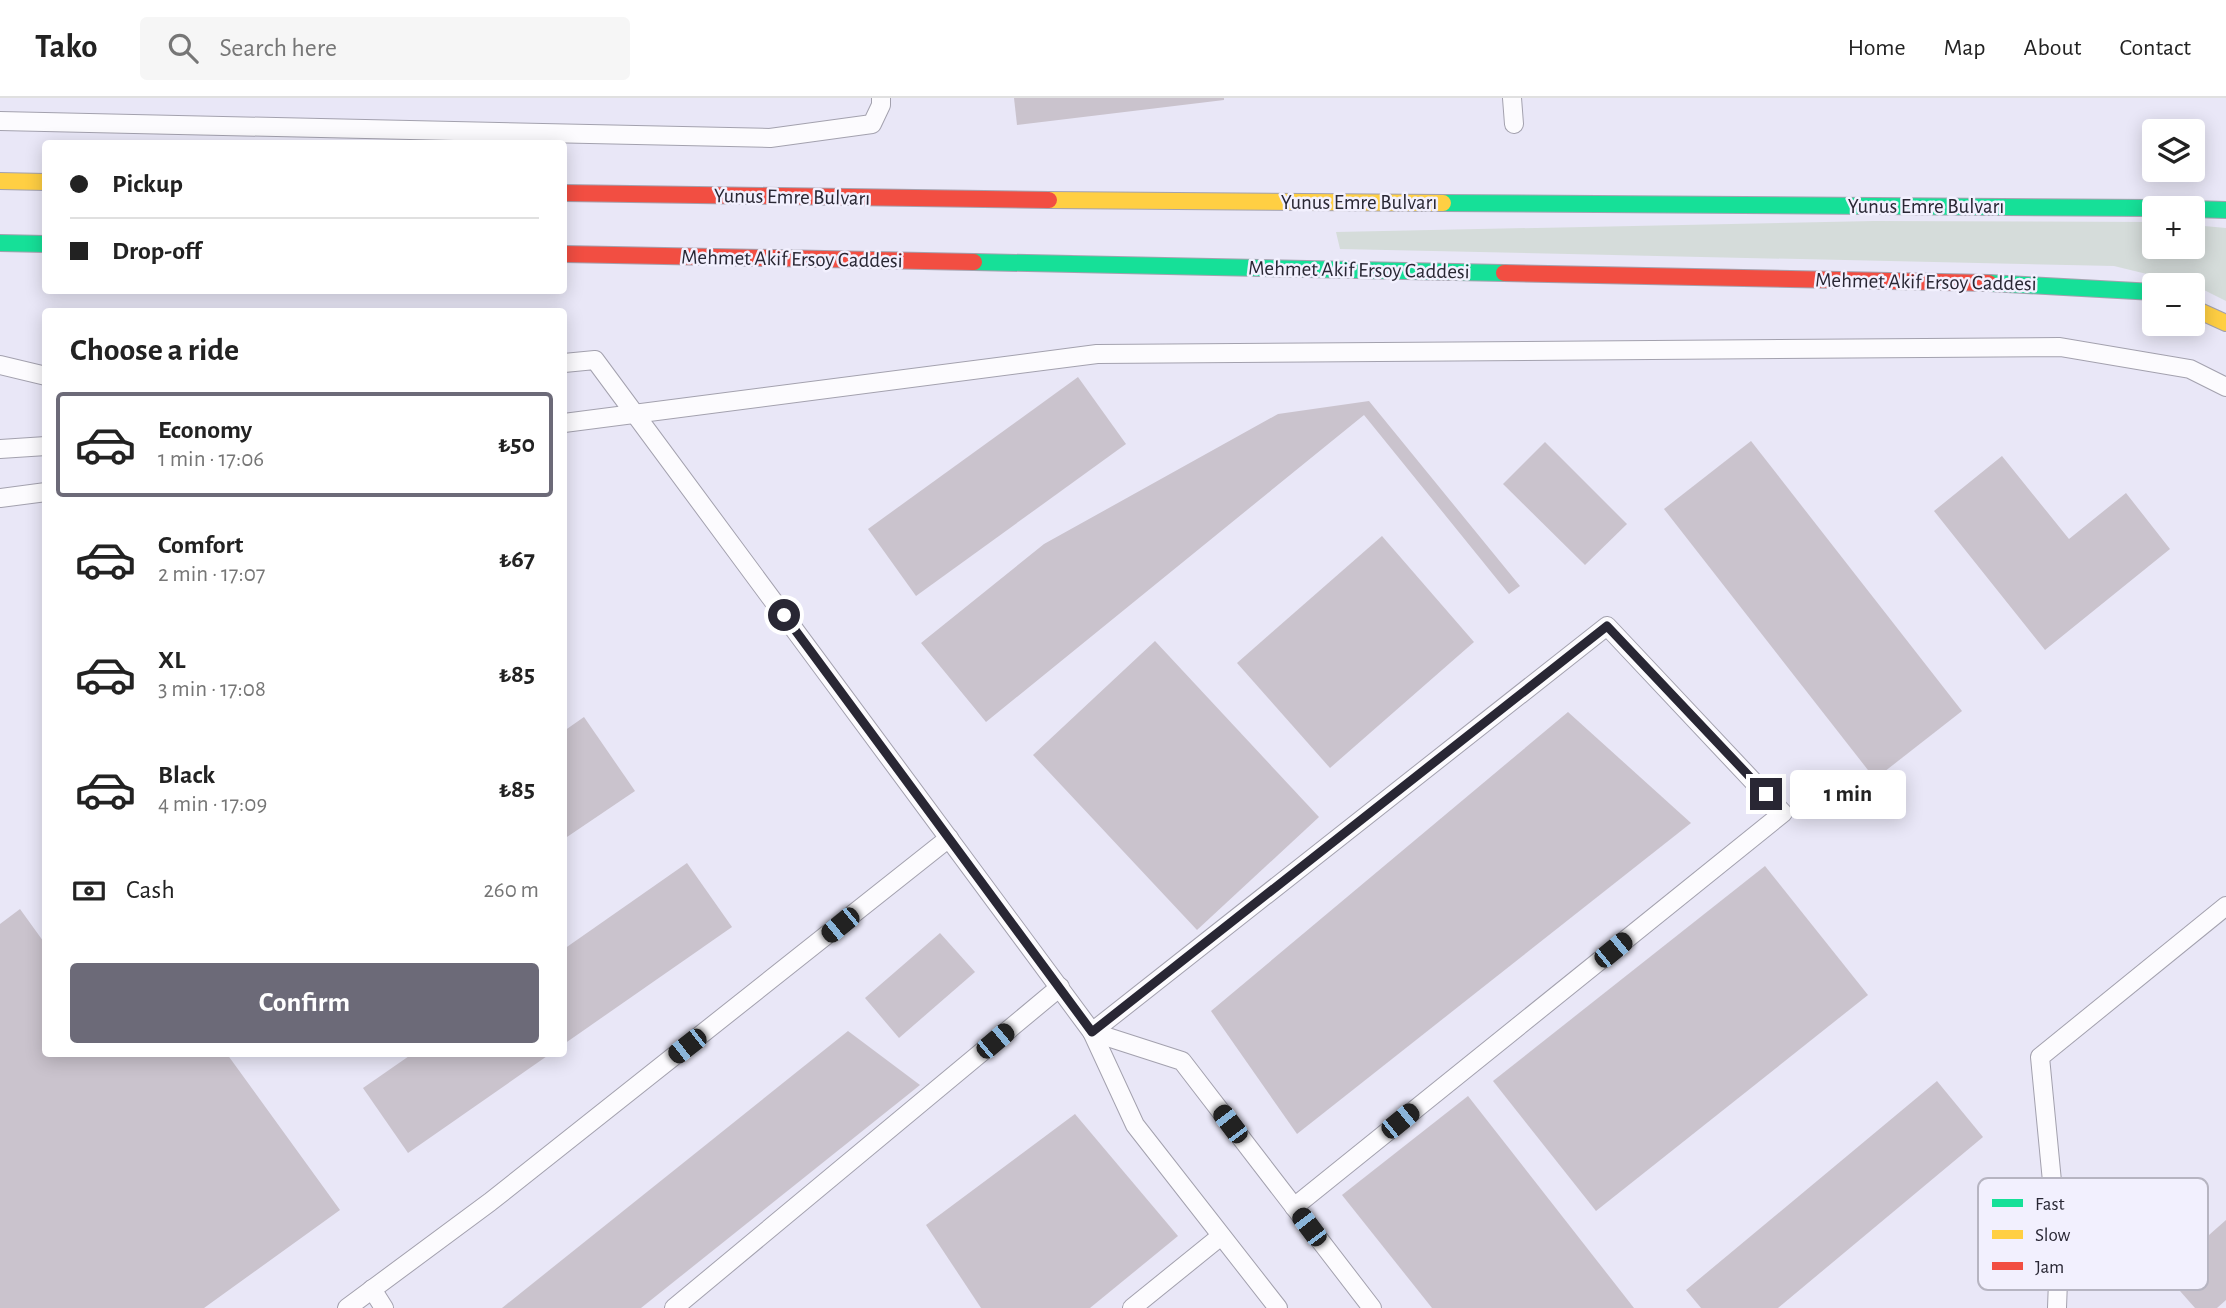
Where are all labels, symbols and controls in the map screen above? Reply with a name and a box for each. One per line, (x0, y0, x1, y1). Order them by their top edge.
search box (140, 17, 630, 80)
icon: search (164, 29, 202, 67)
text: Tako (35, 31, 98, 64)
text: Search here (220, 35, 337, 61)
text: Home (1848, 36, 1906, 60)
text: Map (1944, 36, 1986, 60)
text: About (2024, 36, 2081, 60)
text: Contact (2119, 36, 2191, 60)
map controls (2142, 119, 2205, 336)
button: layers (2142, 119, 2205, 182)
text: Pickup (112, 171, 183, 197)
street label: Yunus Emre Bulvarı (714, 185, 870, 209)
street label: Yunus Emre Bulvarı (1281, 192, 1437, 213)
street label: Yunus Emre Bulvarı (1848, 196, 2004, 217)
button: + (2142, 196, 2205, 259)
text: Drop-off (112, 238, 201, 264)
street label: Mehmet Akif Ersoy Caddesi (681, 247, 903, 271)
street label: Mehmet Akif Ersoy Caddesi (1248, 258, 1470, 282)
street label: Mehmet Akif Ersoy Caddesi (1815, 270, 2037, 294)
button: − (2142, 273, 2205, 336)
text: Choose a ride (70, 334, 239, 366)
icon: car (74, 413, 137, 476)
text: Economy (158, 417, 252, 443)
text: ₺50 (498, 431, 535, 457)
text: 1 min · 17:06 (158, 448, 264, 471)
icon: car (74, 528, 137, 591)
text: Comfort (158, 532, 243, 558)
text: ₺67 (499, 546, 535, 572)
text: 2 min · 17:07 (158, 563, 265, 586)
route start (768, 599, 800, 631)
icon: car (74, 643, 137, 706)
text: XL (158, 647, 185, 673)
text: ₺85 (499, 661, 535, 687)
text: 3 min · 17:08 (158, 678, 266, 701)
icon: car (74, 758, 137, 821)
text: Black (158, 762, 215, 788)
callout: 1 min (1790, 770, 1906, 818)
text: ₺85 (499, 776, 535, 802)
route end (1750, 778, 1782, 810)
text: 1 min (1824, 783, 1872, 806)
text: 4 min · 17:09 (158, 793, 267, 816)
icon: cash (70, 872, 108, 910)
text: Cash (126, 877, 175, 903)
text: 260 m (483, 879, 539, 902)
car (818, 904, 863, 946)
car (1591, 929, 1636, 971)
button: Confirm (70, 963, 539, 1043)
car (973, 1019, 1018, 1063)
car (664, 1025, 711, 1067)
car (1378, 1100, 1423, 1142)
car (1209, 1101, 1252, 1147)
legend (1978, 1178, 2208, 1290)
text: Fast (2035, 1195, 2065, 1214)
car (1288, 1204, 1331, 1250)
text: Slow (2035, 1226, 2071, 1245)
text: Jam (2035, 1258, 2064, 1277)

